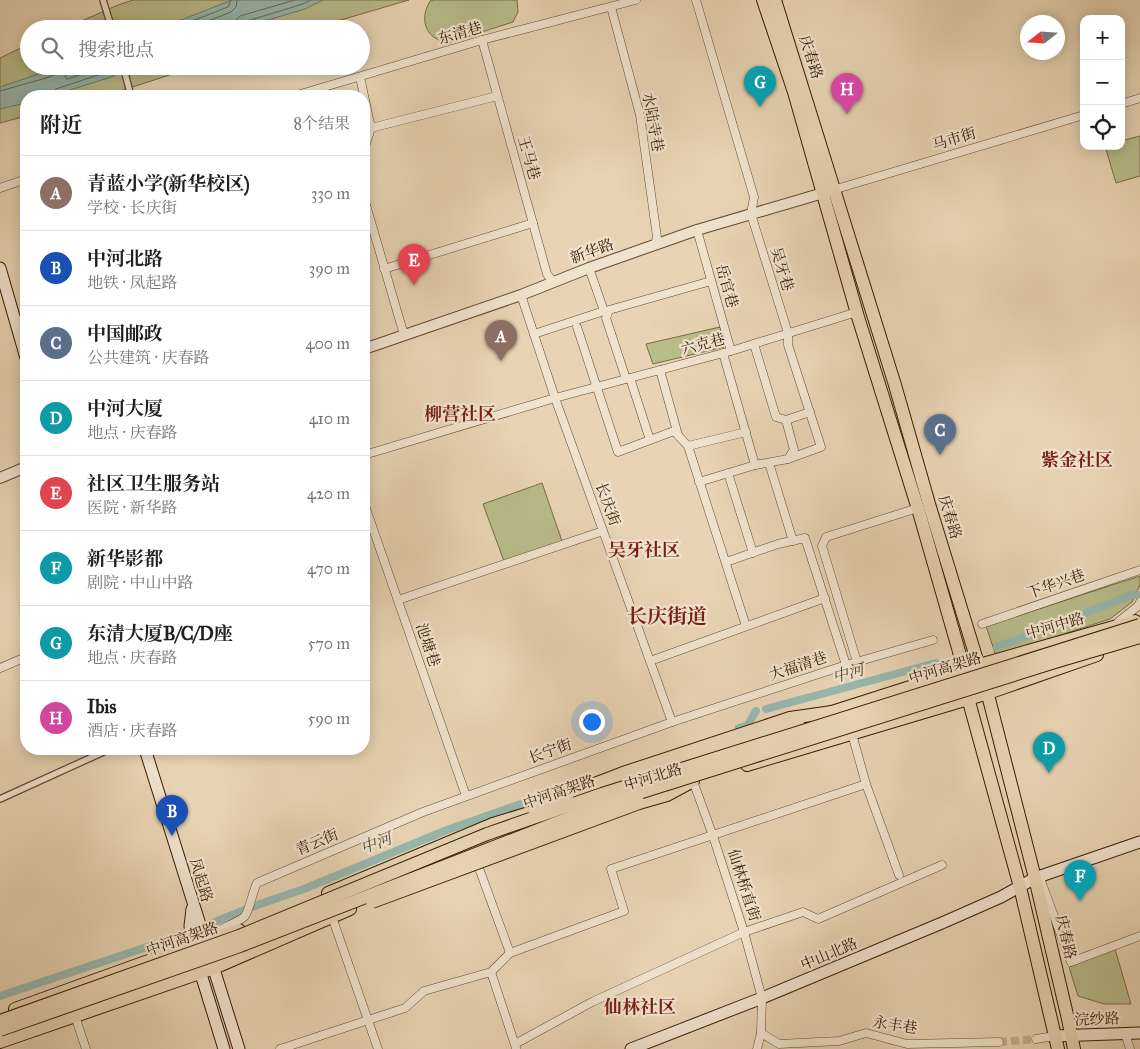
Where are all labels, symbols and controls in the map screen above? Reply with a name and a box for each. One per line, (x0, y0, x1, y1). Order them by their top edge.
north arrow (1020, 15, 1065, 60)
map controls (1080, 15, 1125, 150)
button: + (1080, 15, 1125, 60)
street label: 东清巷 (436, 18, 484, 48)
search box (20, 20, 370, 75)
street label: 庆春路 (795, 33, 827, 81)
icon: search (38, 34, 66, 62)
text: 搜索地点 (78, 38, 154, 61)
button: − (1080, 60, 1125, 105)
pin: G (744, 66, 776, 107)
pin: H (831, 73, 863, 114)
street label: 水陆寺巷 (639, 91, 667, 153)
button: locate (1080, 105, 1125, 150)
text: 附近 (40, 112, 82, 138)
text: 8个结果 (293, 114, 350, 133)
street label: 马市街 (930, 124, 978, 154)
street label: 王马巷 (514, 134, 544, 182)
text: 青蓝小学(新华校区) (87, 172, 250, 195)
text: A (51, 184, 61, 203)
text: 330 m (311, 184, 350, 203)
text: 学校 · 长庆街 (87, 198, 177, 217)
street label: 新华路 (568, 235, 616, 267)
pin: E (398, 244, 430, 285)
street label: 吴牙巷 (767, 245, 797, 293)
text: 中河北路 (87, 247, 163, 270)
text: B (51, 259, 61, 278)
text: 390 m (309, 259, 350, 278)
street label: 岳官巷 (712, 262, 742, 310)
text: 地铁 · 凤起路 (87, 273, 177, 292)
pin: A (485, 320, 517, 361)
text: 中国邮政 (87, 322, 163, 345)
street label: 六克巷 (679, 329, 727, 359)
text: C (51, 334, 61, 353)
text: 400 m (306, 334, 350, 353)
text: 公共建筑 · 庆春路 (87, 348, 209, 367)
text: 中河大厦 (87, 397, 163, 420)
district label: 柳营社区 (424, 403, 496, 425)
text: D (50, 409, 62, 428)
text: 410 m (309, 409, 350, 428)
pin: C (924, 414, 956, 455)
text: 地点 · 庆春路 (87, 423, 177, 442)
district label: 紫金社区 (1041, 449, 1113, 471)
text: 社区卫生服务站 (87, 472, 220, 495)
street label: 长庆街 (592, 480, 624, 528)
text: E (50, 484, 62, 503)
text: 420 m (307, 484, 350, 503)
street label: 庆春路 (935, 493, 965, 541)
text: 医院 · 新华路 (87, 498, 177, 517)
district label: 吴牙社区 (608, 539, 680, 561)
text: 新华影都 (87, 547, 163, 570)
text: F (51, 559, 61, 578)
text: 470 m (307, 559, 350, 578)
street label: 下华兴巷 (1025, 566, 1087, 602)
text: 剧院 · 中山中路 (87, 573, 193, 592)
district label: 长庆街道 (627, 604, 707, 628)
street label: 中河中路 (1024, 609, 1086, 643)
street label: 池塘巷 (412, 621, 444, 669)
text: 东清大厦B/C/D座 (87, 622, 233, 645)
text: G (50, 634, 62, 653)
text: 570 m (308, 634, 350, 653)
text: 地点 · 庆春路 (87, 648, 177, 667)
street label: 大福清巷 (767, 648, 829, 684)
street label: 中河高架路 (906, 648, 984, 688)
water label: 中河 (830, 659, 869, 686)
text: Ibis (87, 695, 116, 718)
text: H (49, 709, 63, 728)
text: 590 m (308, 709, 350, 728)
your location (579, 709, 605, 735)
text: 酒店 · 庆春路 (87, 721, 177, 740)
pin: D (1033, 732, 1065, 773)
street label: 长宁街 (526, 735, 574, 767)
street label: 中河北路 (622, 760, 684, 794)
street label: 中河高架路 (521, 771, 597, 813)
pin: B (156, 795, 188, 836)
street label: 青云街 (293, 825, 341, 859)
water label: 中河 (358, 827, 397, 858)
street label: 仙林桥直街 (724, 847, 764, 923)
street label: 凤起路 (186, 856, 216, 904)
pin: F (1064, 860, 1096, 901)
street label: 庆春路 (1052, 913, 1080, 961)
street label: 中河高架路 (144, 918, 220, 960)
street label: 中山北路 (798, 934, 860, 974)
district label: 仙林社区 (603, 996, 676, 1018)
street label: 浣纱路 (1074, 1009, 1120, 1029)
street label: 永丰巷 (871, 1013, 919, 1037)

